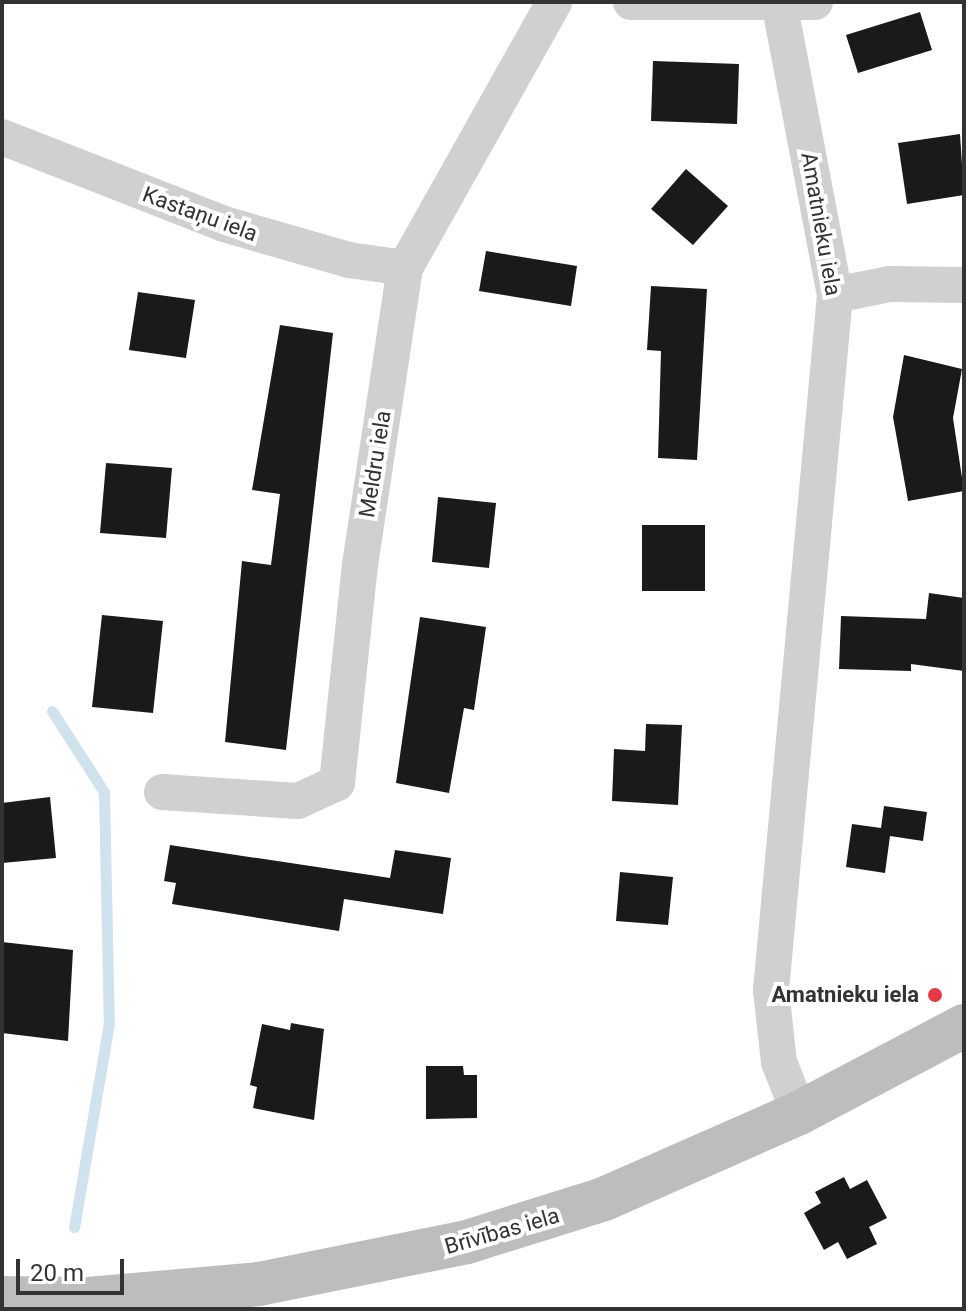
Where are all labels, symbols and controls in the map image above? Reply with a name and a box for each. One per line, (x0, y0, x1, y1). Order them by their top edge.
street label: Amatnieku iela (795, 150, 847, 298)
street label: Kastaņu iela (139, 181, 261, 247)
street label: Meldru iela (354, 409, 396, 519)
place label: Amatnieku iela (771, 982, 919, 1008)
marker: Amatnieku iela (926, 986, 944, 1004)
street label: Brīvības iela (442, 1202, 562, 1260)
scale bar (20, 1243, 128, 1293)
text: 20 m (30, 1259, 84, 1287)

